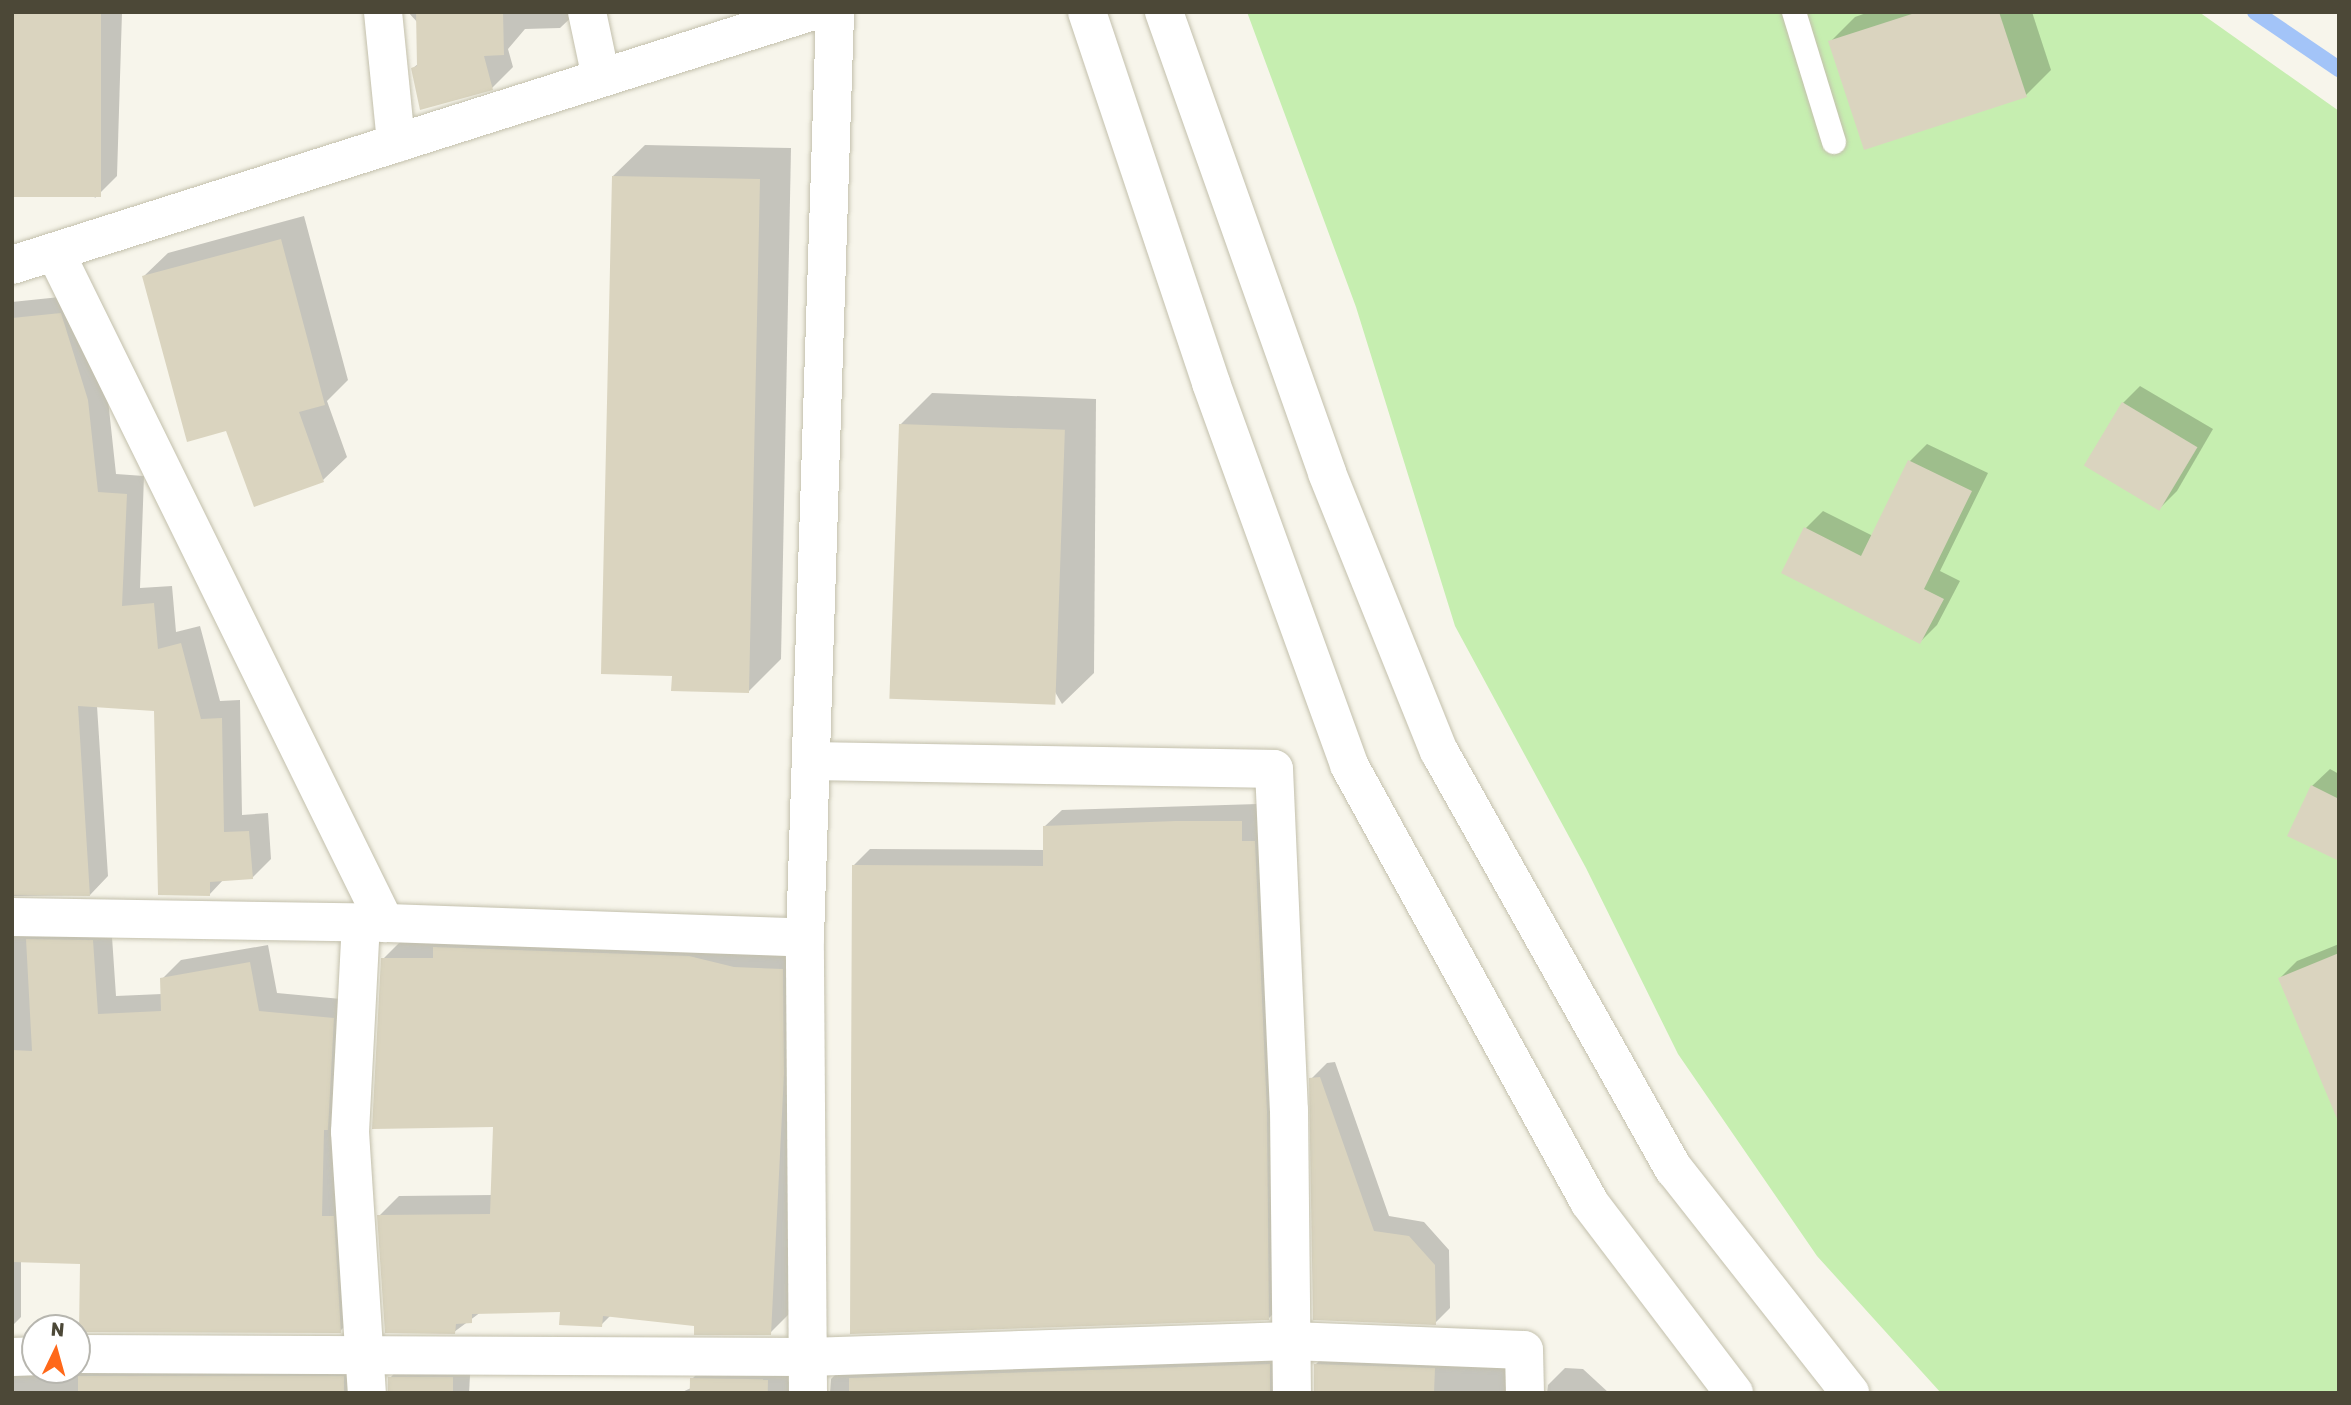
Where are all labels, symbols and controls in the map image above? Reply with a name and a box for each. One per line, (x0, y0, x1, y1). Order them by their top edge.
north arrow (21, 1314, 91, 1384)
text: N (50, 1318, 66, 1342)

